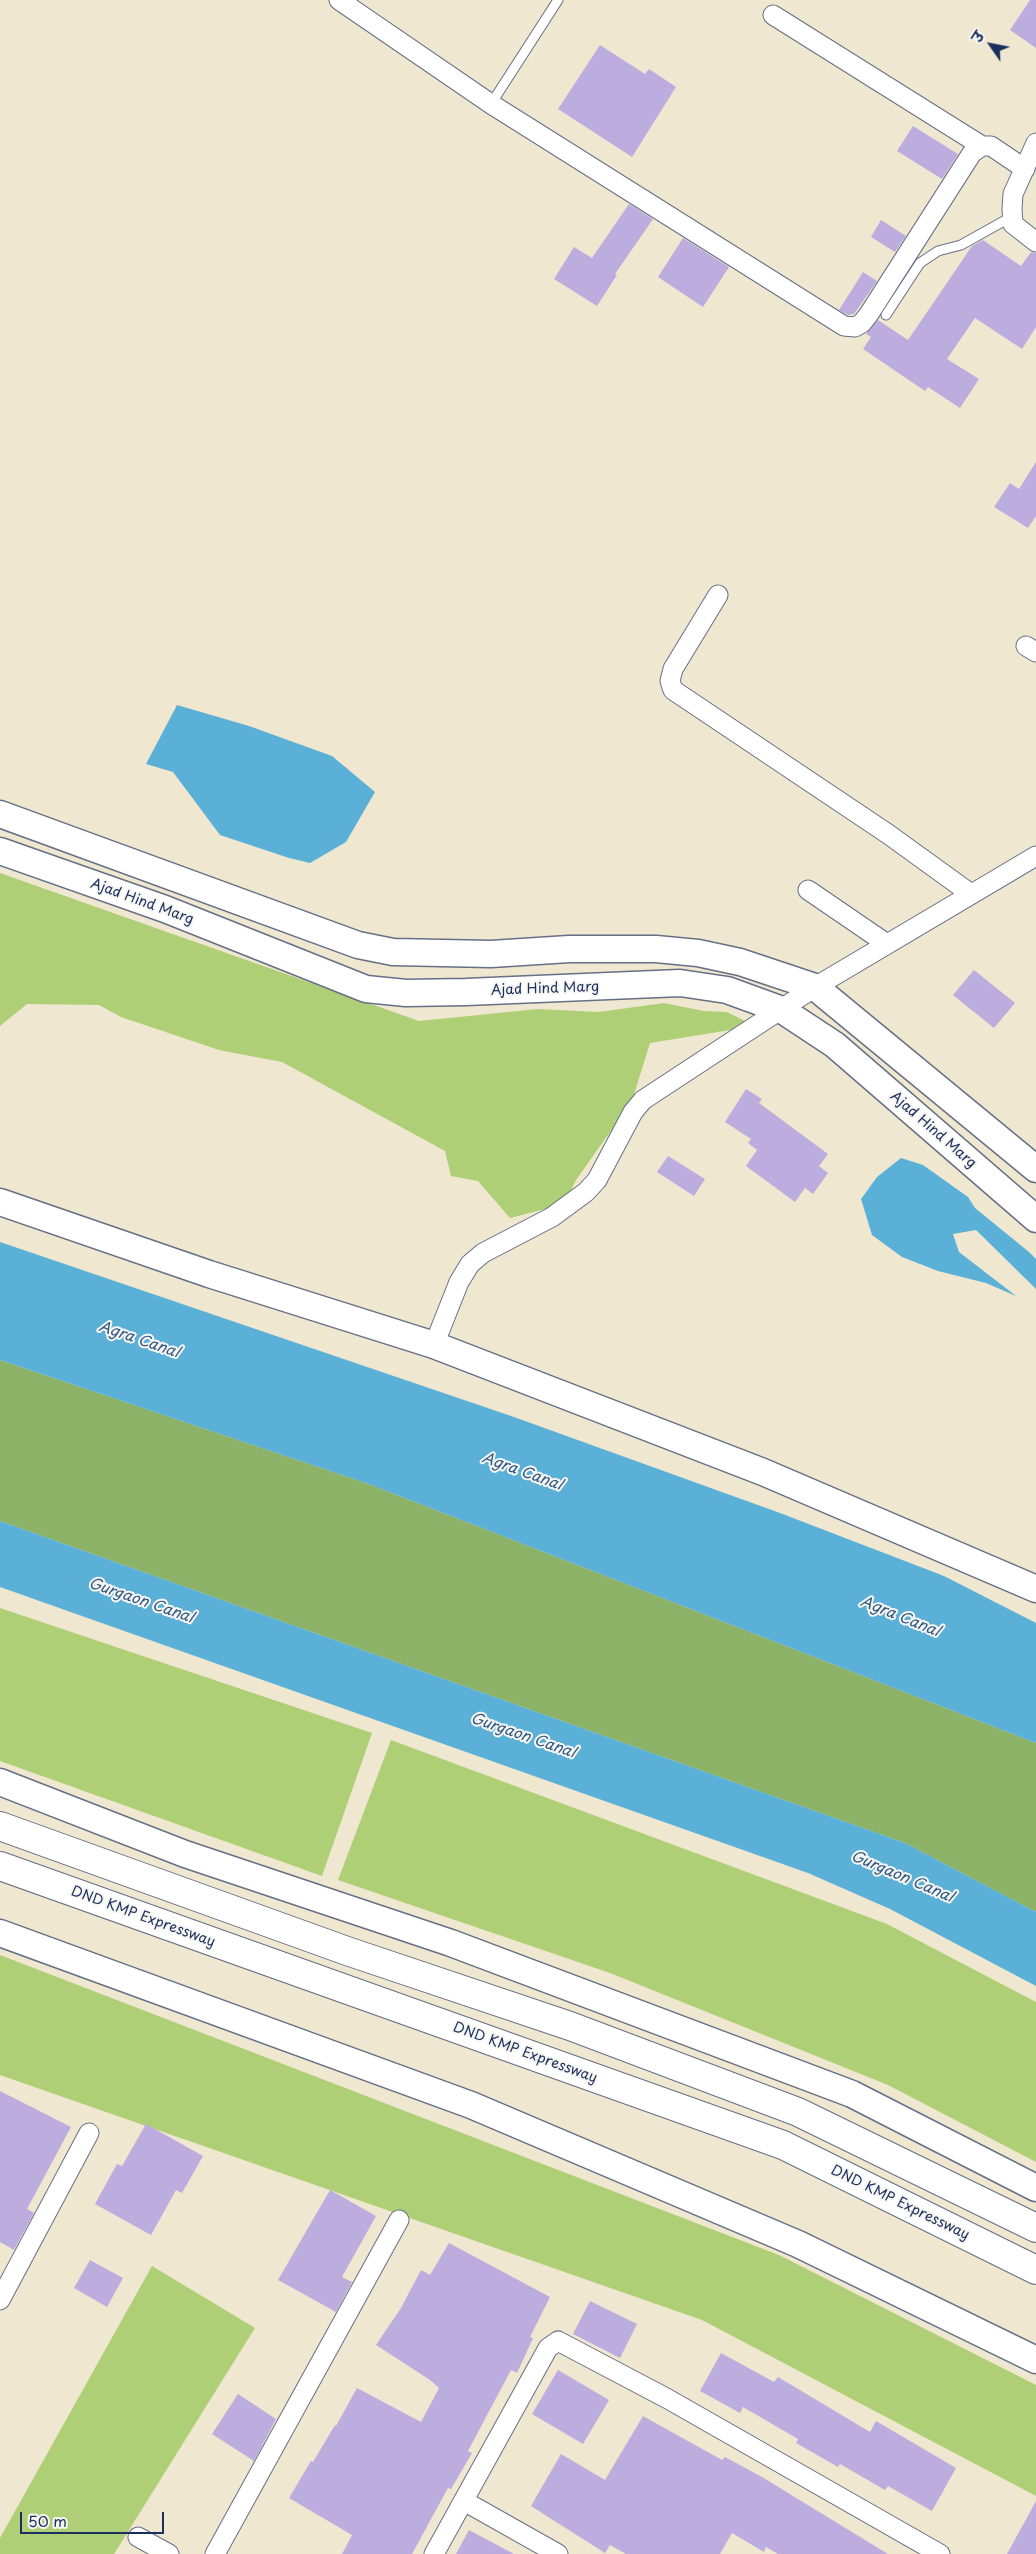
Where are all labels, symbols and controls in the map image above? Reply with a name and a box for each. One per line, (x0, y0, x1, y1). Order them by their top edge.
north arrow (966, 20, 1016, 70)
text: उ (967, 27, 989, 46)
street label: Ajad Hind Marg (88, 876, 196, 928)
street label: Ajad Hind Marg (491, 979, 599, 999)
street label: Ajad Hind Marg (887, 1088, 979, 1172)
water label: Agra Canal (96, 1318, 182, 1362)
water label: Agra Canal (480, 1449, 564, 1495)
water label: Gurgaon Canal (86, 1575, 196, 1627)
water label: Agra Canal (858, 1593, 942, 1641)
water label: Gurgaon Canal (468, 1710, 578, 1762)
water label: Gurgaon Canal (848, 1847, 956, 1907)
street label: DND KMP Expressway (69, 1883, 217, 1951)
street label: DND KMP Expressway (451, 2019, 599, 2087)
street label: DND KMP Expressway (828, 2162, 972, 2244)
scale bar (22, 2502, 166, 2534)
text: 50 m (28, 2509, 67, 2532)

